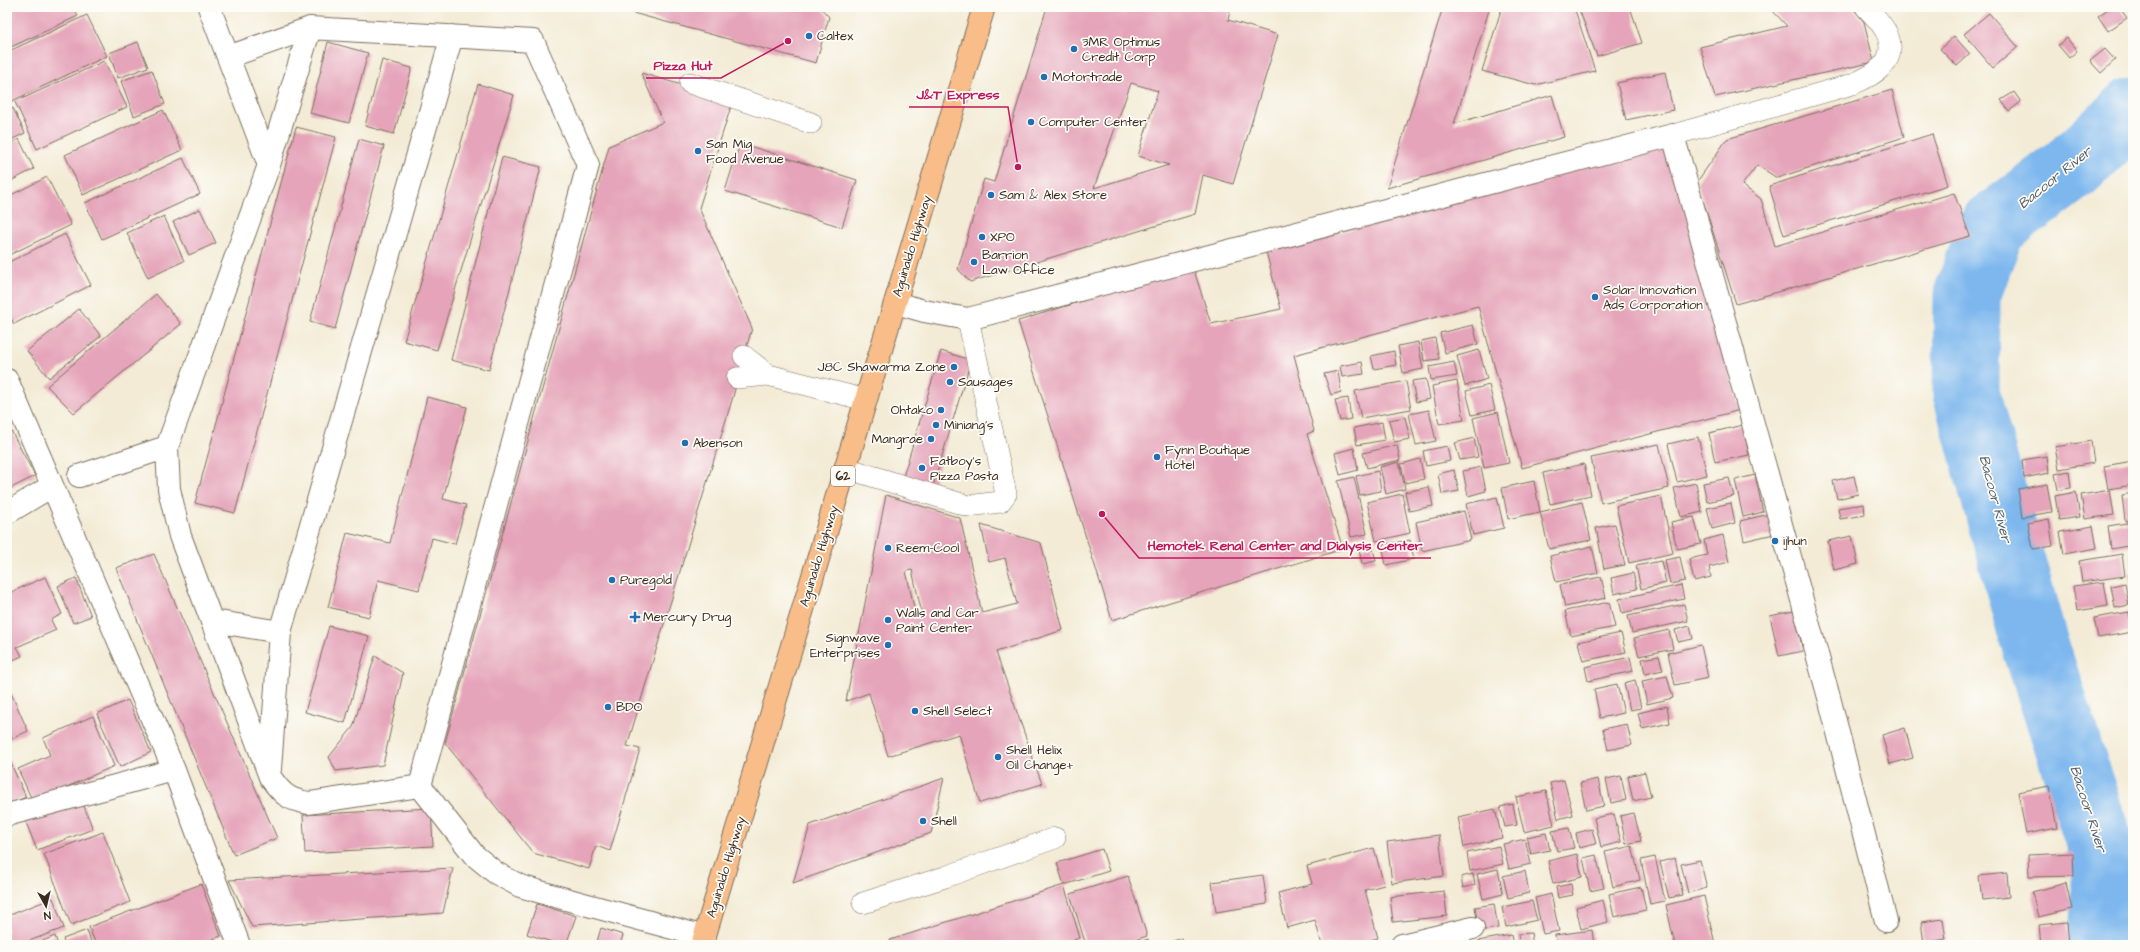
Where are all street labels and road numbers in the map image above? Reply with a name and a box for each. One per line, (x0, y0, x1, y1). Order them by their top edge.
street label: Aguinaldo Highway (888, 193, 937, 299)
road number: 62 (831, 466, 855, 486)
street label: Aguinaldo Highway (795, 503, 844, 609)
street label: Aguinaldo Highway (702, 814, 751, 920)

